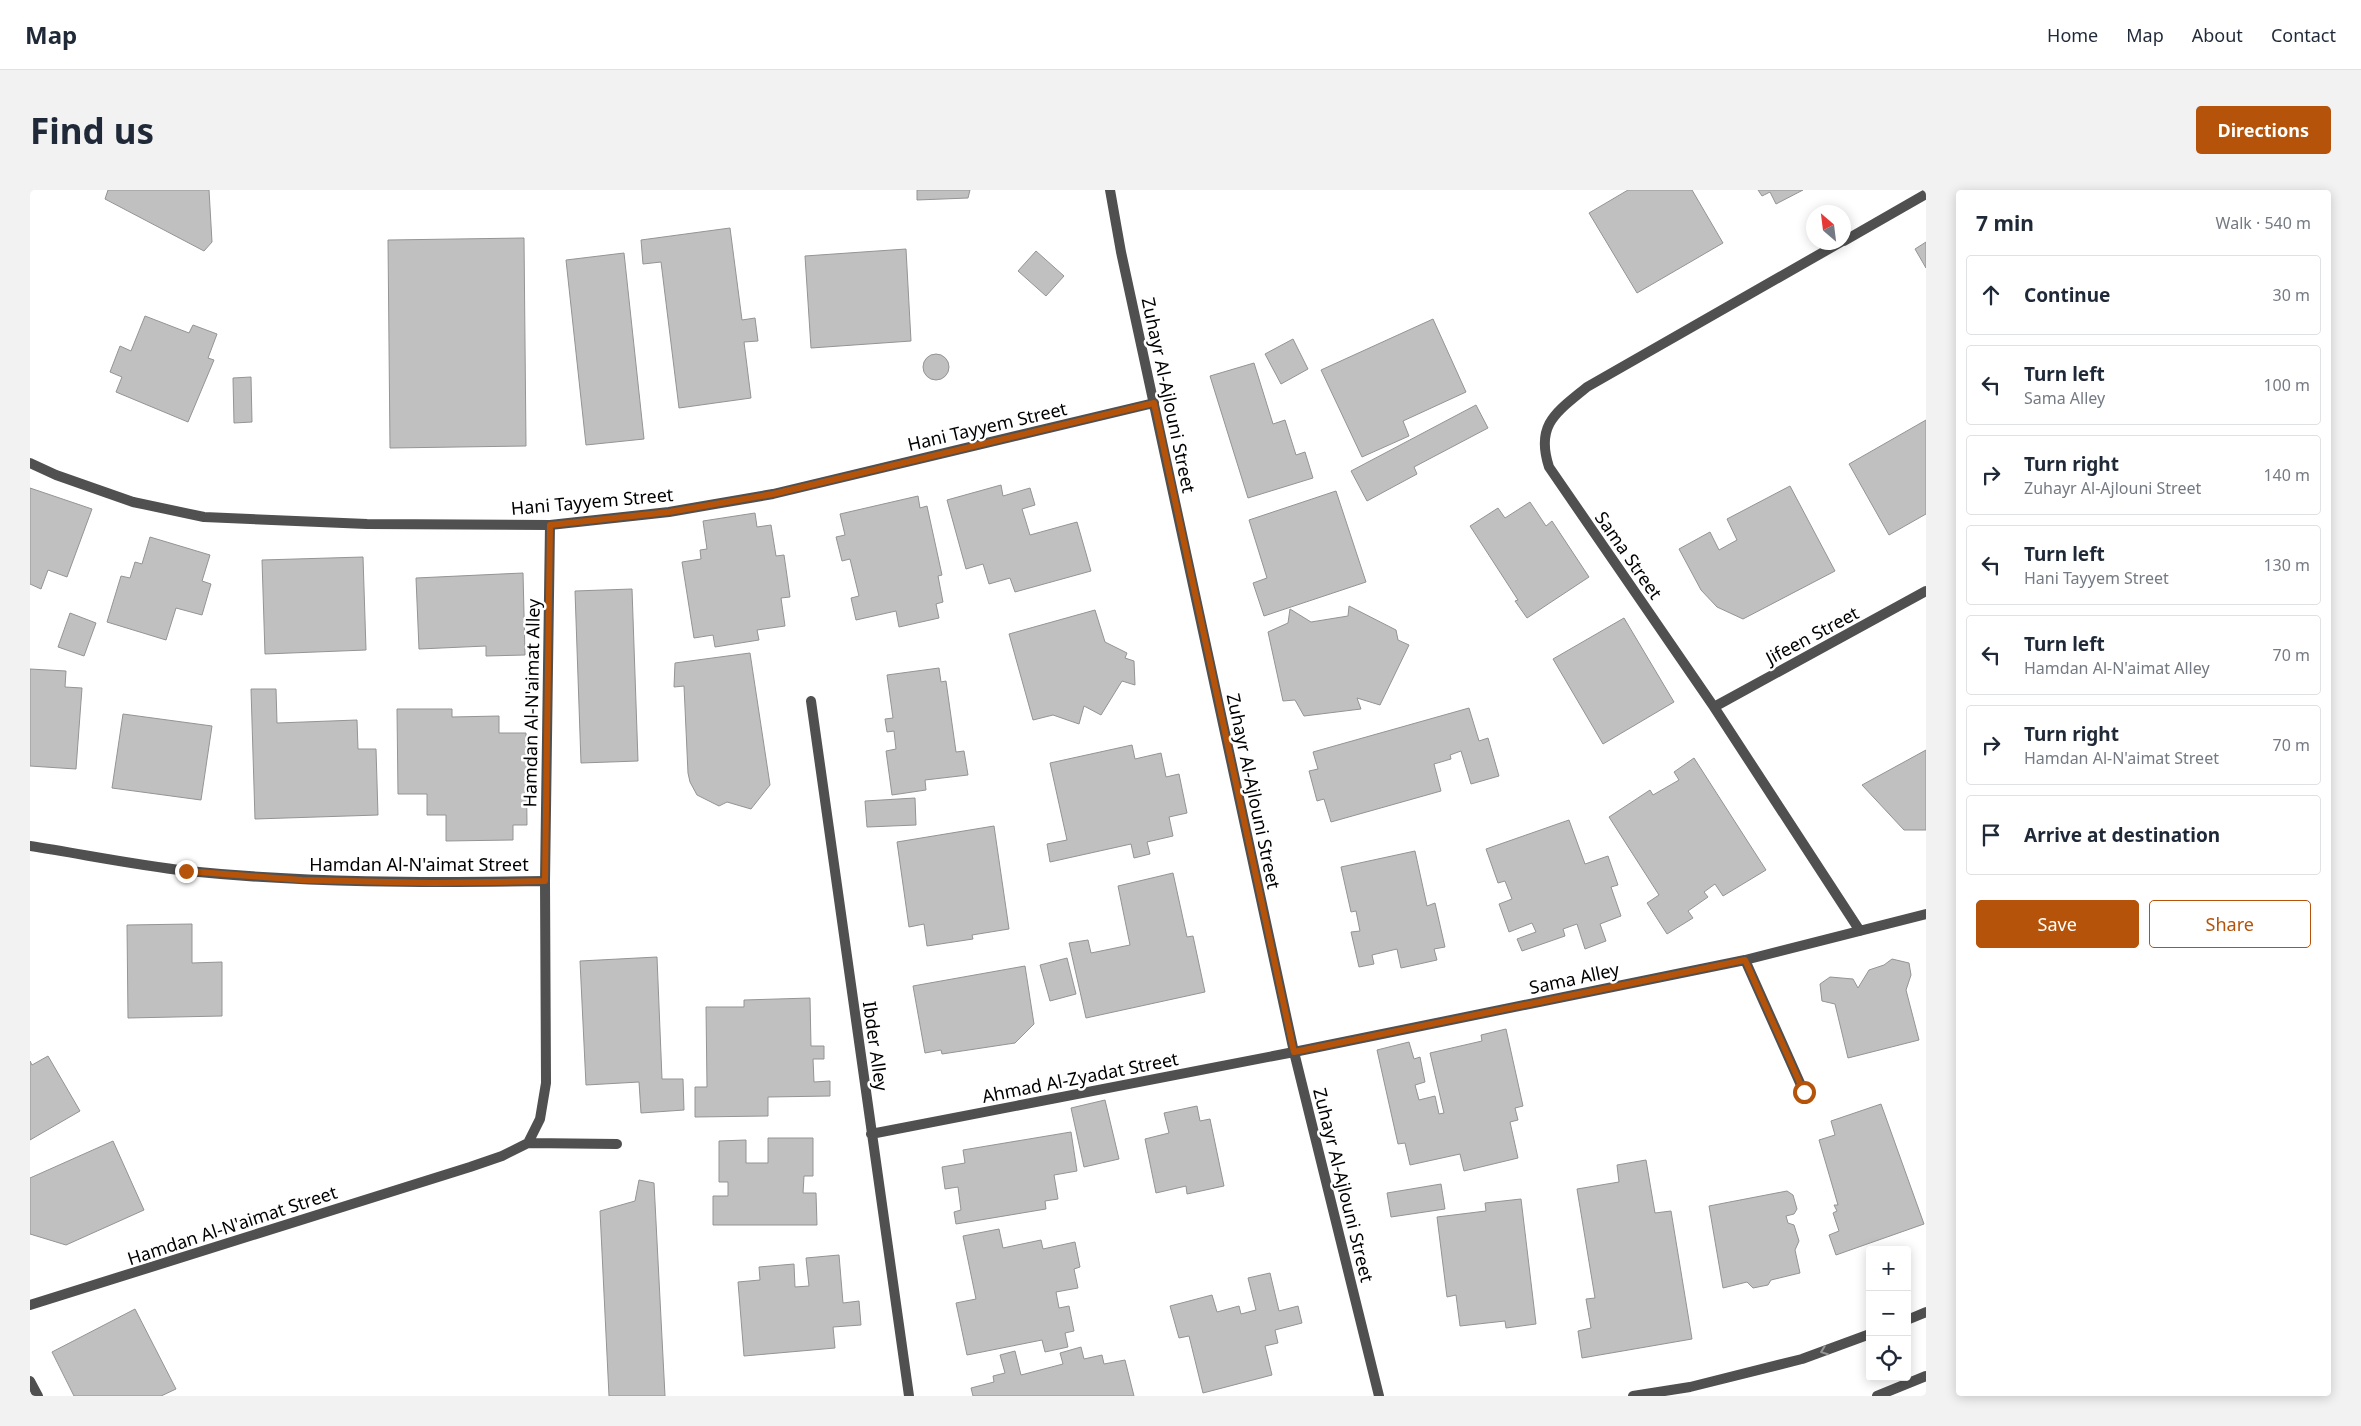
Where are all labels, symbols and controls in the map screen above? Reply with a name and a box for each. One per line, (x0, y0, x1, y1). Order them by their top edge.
text: Map (25, 18, 77, 51)
text: Home (2047, 23, 2098, 47)
text: Map (2126, 23, 2164, 47)
text: About (2192, 23, 2243, 47)
text: Contact (2271, 23, 2336, 47)
button: Directions (2196, 106, 2331, 154)
text: Find us (30, 107, 154, 154)
north arrow (1806, 205, 1851, 250)
text: 7 min (1976, 209, 2034, 237)
text: Walk · 540 m (2216, 212, 2311, 234)
icon: ahead (1977, 281, 2005, 309)
text: Continue (2024, 282, 2110, 308)
text: 30 m (2273, 284, 2310, 306)
street label: Zuhayr Al-Ajlouni Street (1137, 295, 1202, 495)
text: Turn left (2024, 361, 2105, 387)
icon: left (1977, 371, 2005, 399)
text: 100 m (2263, 374, 2310, 396)
text: Sama Alley (2024, 387, 2105, 409)
street label: Hani Tayyem Street (905, 396, 1070, 456)
text: Turn right (2024, 451, 2119, 477)
icon: right (1977, 461, 2005, 489)
text: 140 m (2263, 464, 2310, 486)
text: Zuhayr Al-Ajlouni Street (2024, 477, 2201, 499)
street label: Hani Tayyem Street (510, 482, 675, 520)
street label: Sama Street (1590, 506, 1668, 604)
text: Turn left (2024, 541, 2105, 567)
icon: left (1977, 551, 2005, 579)
text: 130 m (2263, 554, 2310, 576)
text: Hani Tayyem Street (2024, 567, 2169, 589)
street label: Hamdan Al-N'aimat Alley (517, 598, 545, 808)
street label: Jifeen Street (1760, 600, 1863, 671)
text: Turn left (2024, 631, 2105, 657)
icon: left (1977, 641, 2005, 669)
text: 70 m (2273, 644, 2310, 666)
text: Hamdan Al-N'aimat Alley (2024, 657, 2210, 679)
street label: Zuhayr Al-Ajlouni Street (1222, 691, 1287, 891)
text: Turn right (2024, 721, 2119, 747)
icon: right (1977, 731, 2005, 759)
text: 70 m (2273, 734, 2310, 756)
text: Hamdan Al-N'aimat Street (2024, 747, 2219, 769)
icon: arrive (1977, 821, 2005, 849)
text: Arrive at destination (2024, 822, 2220, 848)
street label: Hamdan Al-N'aimat Street (309, 852, 529, 876)
route end (175, 860, 198, 883)
button: Save (1976, 900, 2139, 948)
button: Share (2149, 900, 2311, 948)
street label: Sama Alley (1527, 957, 1622, 999)
street label: Ibder Alley (858, 1000, 894, 1093)
street label: Ahmad Al-Zyadat Street (980, 1046, 1181, 1108)
route start (1793, 1081, 1816, 1104)
street label: Zuhayr Al-Ajlouni Street (1308, 1085, 1380, 1285)
street label: Hamdan Al-N'aimat Street (124, 1180, 340, 1270)
map controls (1866, 1246, 1911, 1381)
button: + (1866, 1246, 1911, 1291)
button: − (1866, 1291, 1911, 1336)
button: locate (1866, 1336, 1911, 1381)
one-way arrow (1820, 1345, 1829, 1355)

